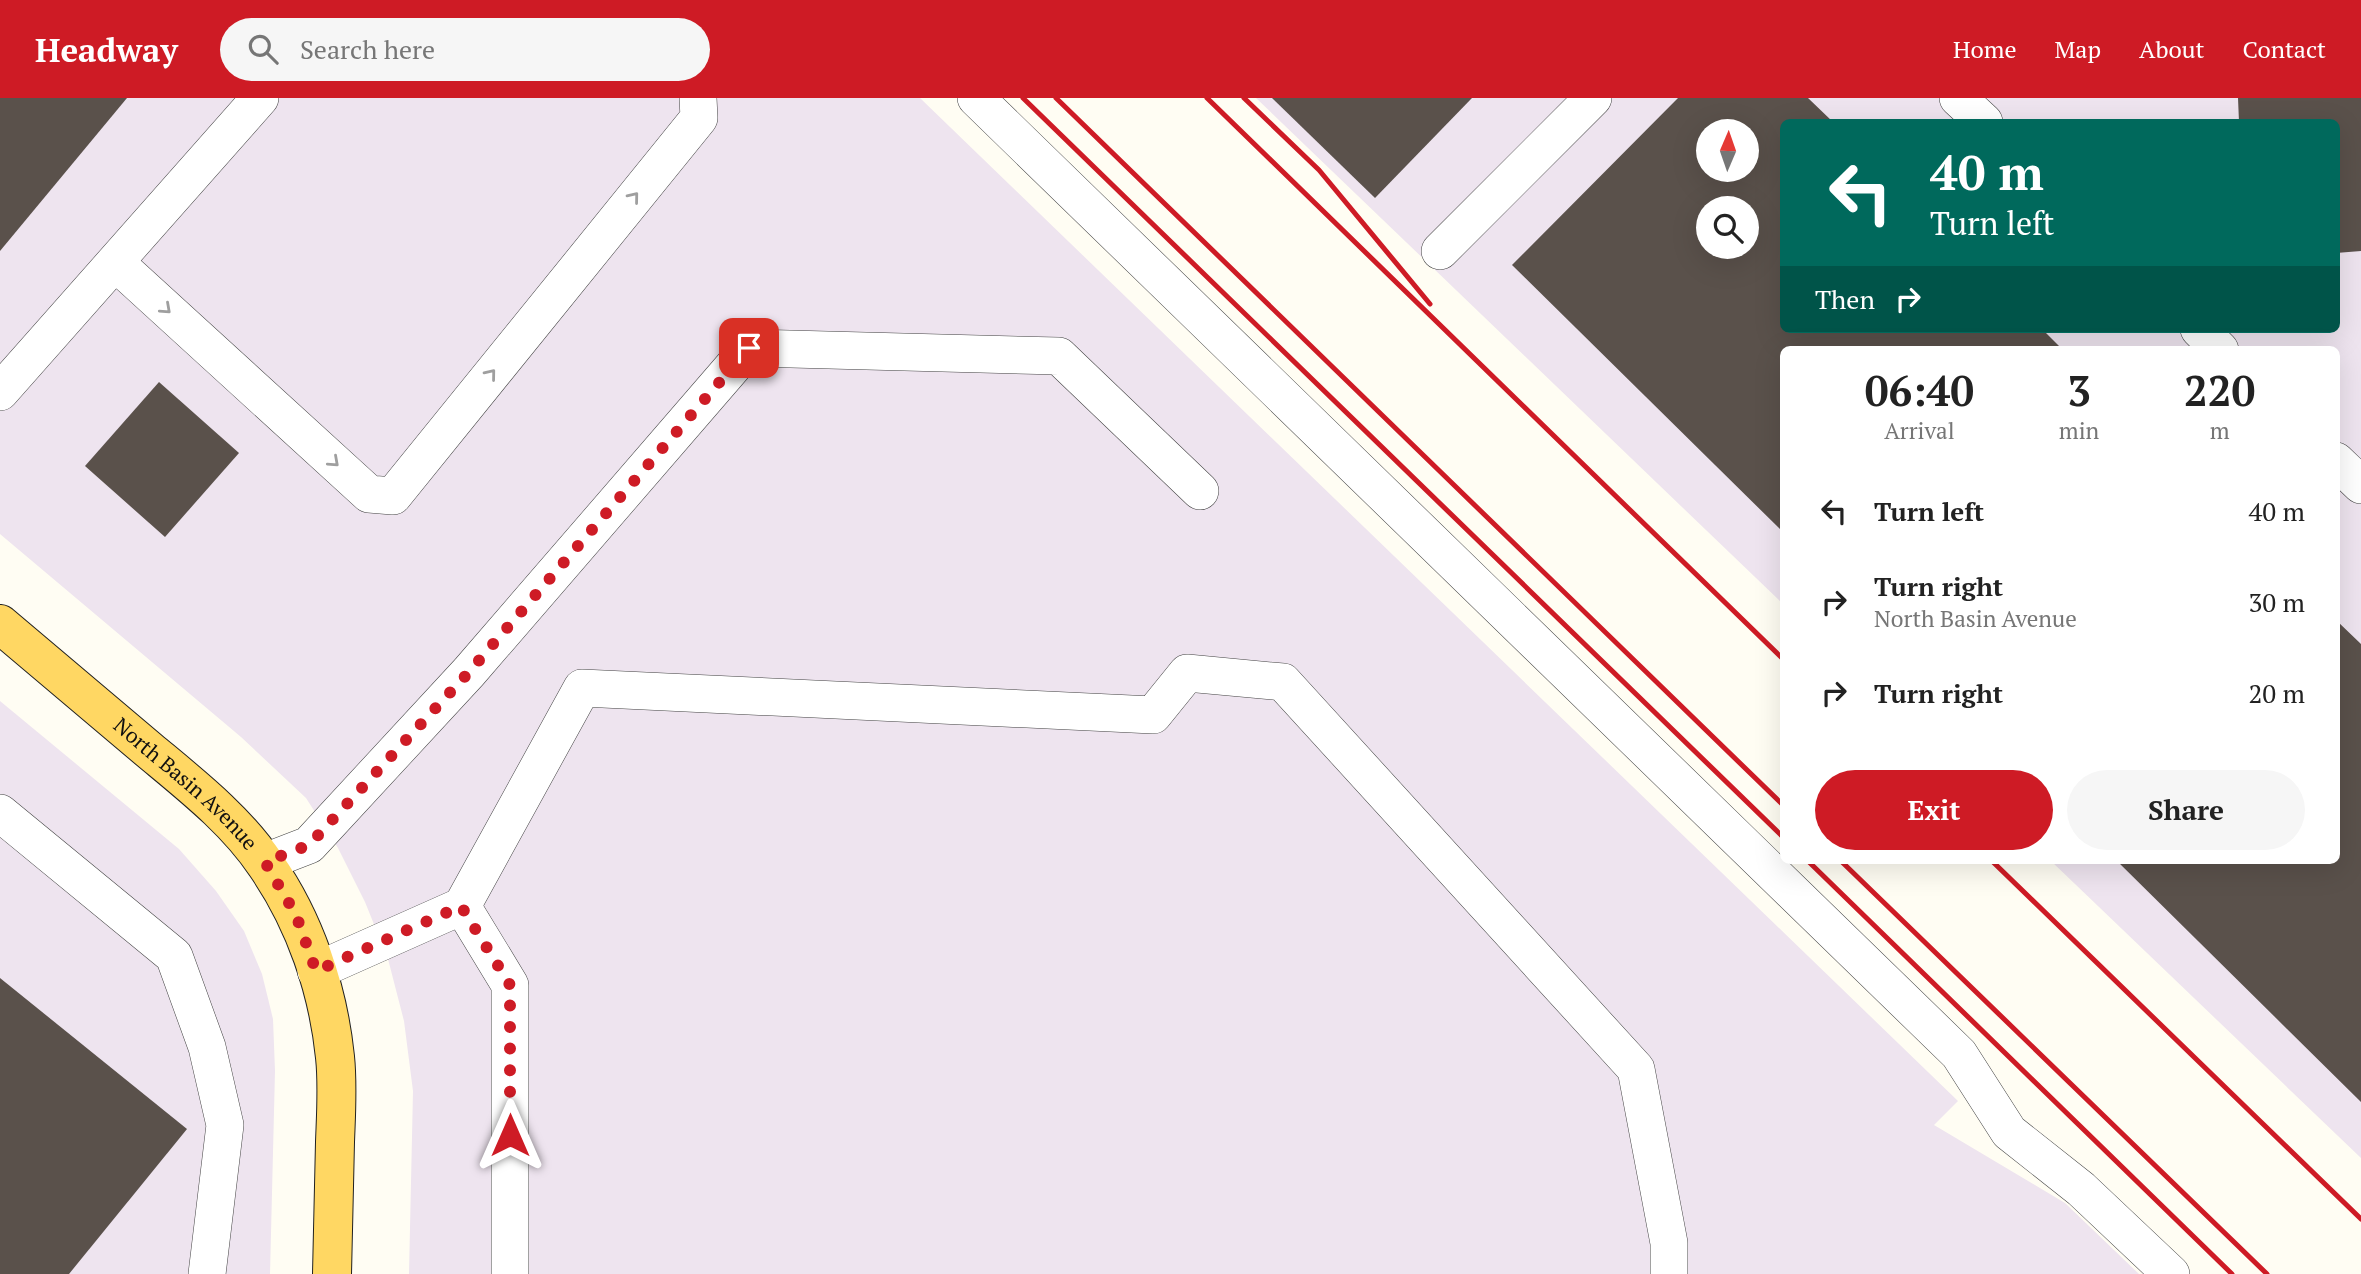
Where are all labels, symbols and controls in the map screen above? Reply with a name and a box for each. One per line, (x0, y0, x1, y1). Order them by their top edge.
search box (220, 18, 710, 81)
text: Headway (35, 28, 178, 71)
icon: search (244, 30, 282, 68)
text: Search here (300, 32, 435, 66)
text: Home (1953, 33, 2017, 65)
text: Map (2055, 33, 2101, 65)
text: About (2139, 33, 2205, 65)
text: Contact (2243, 33, 2326, 65)
north arrow (1696, 119, 1759, 182)
map controls (1696, 119, 1759, 259)
text: 40 m (1930, 139, 2044, 204)
icon: left (1815, 147, 1906, 238)
one-way arrow (626, 193, 639, 205)
button: search (1696, 196, 1759, 259)
text: Turn left (1930, 202, 2054, 244)
icon: right (1889, 280, 1927, 318)
text: Then (1815, 282, 1875, 316)
one-way arrow (158, 301, 171, 313)
pin (719, 318, 779, 378)
icon: arrive (730, 329, 768, 367)
text: 06:40 (1865, 362, 1974, 418)
text: 3 (2067, 362, 2091, 418)
text: 220 (2184, 362, 2255, 418)
one-way arrow (483, 370, 496, 382)
text: Arrival (1884, 415, 1955, 446)
text: min (2059, 415, 2099, 446)
text: m (2210, 415, 2230, 446)
one-way arrow (326, 454, 339, 467)
icon: left (1815, 492, 1853, 530)
text: Turn left (1874, 494, 1984, 528)
text: 40 m (2249, 494, 2305, 528)
text: Turn right (1874, 569, 2003, 603)
icon: right (1815, 583, 1853, 621)
text: 30 m (2249, 585, 2305, 619)
text: North Basin Avenue (1874, 603, 2077, 634)
icon: right (1815, 674, 1853, 712)
text: Turn right (1874, 676, 2003, 710)
text: 20 m (2249, 676, 2305, 710)
street label: North Basin Avenue (108, 711, 265, 855)
button: Exit (1815, 770, 2053, 850)
button: Share (2067, 770, 2305, 850)
position arrow (473, 1098, 547, 1172)

